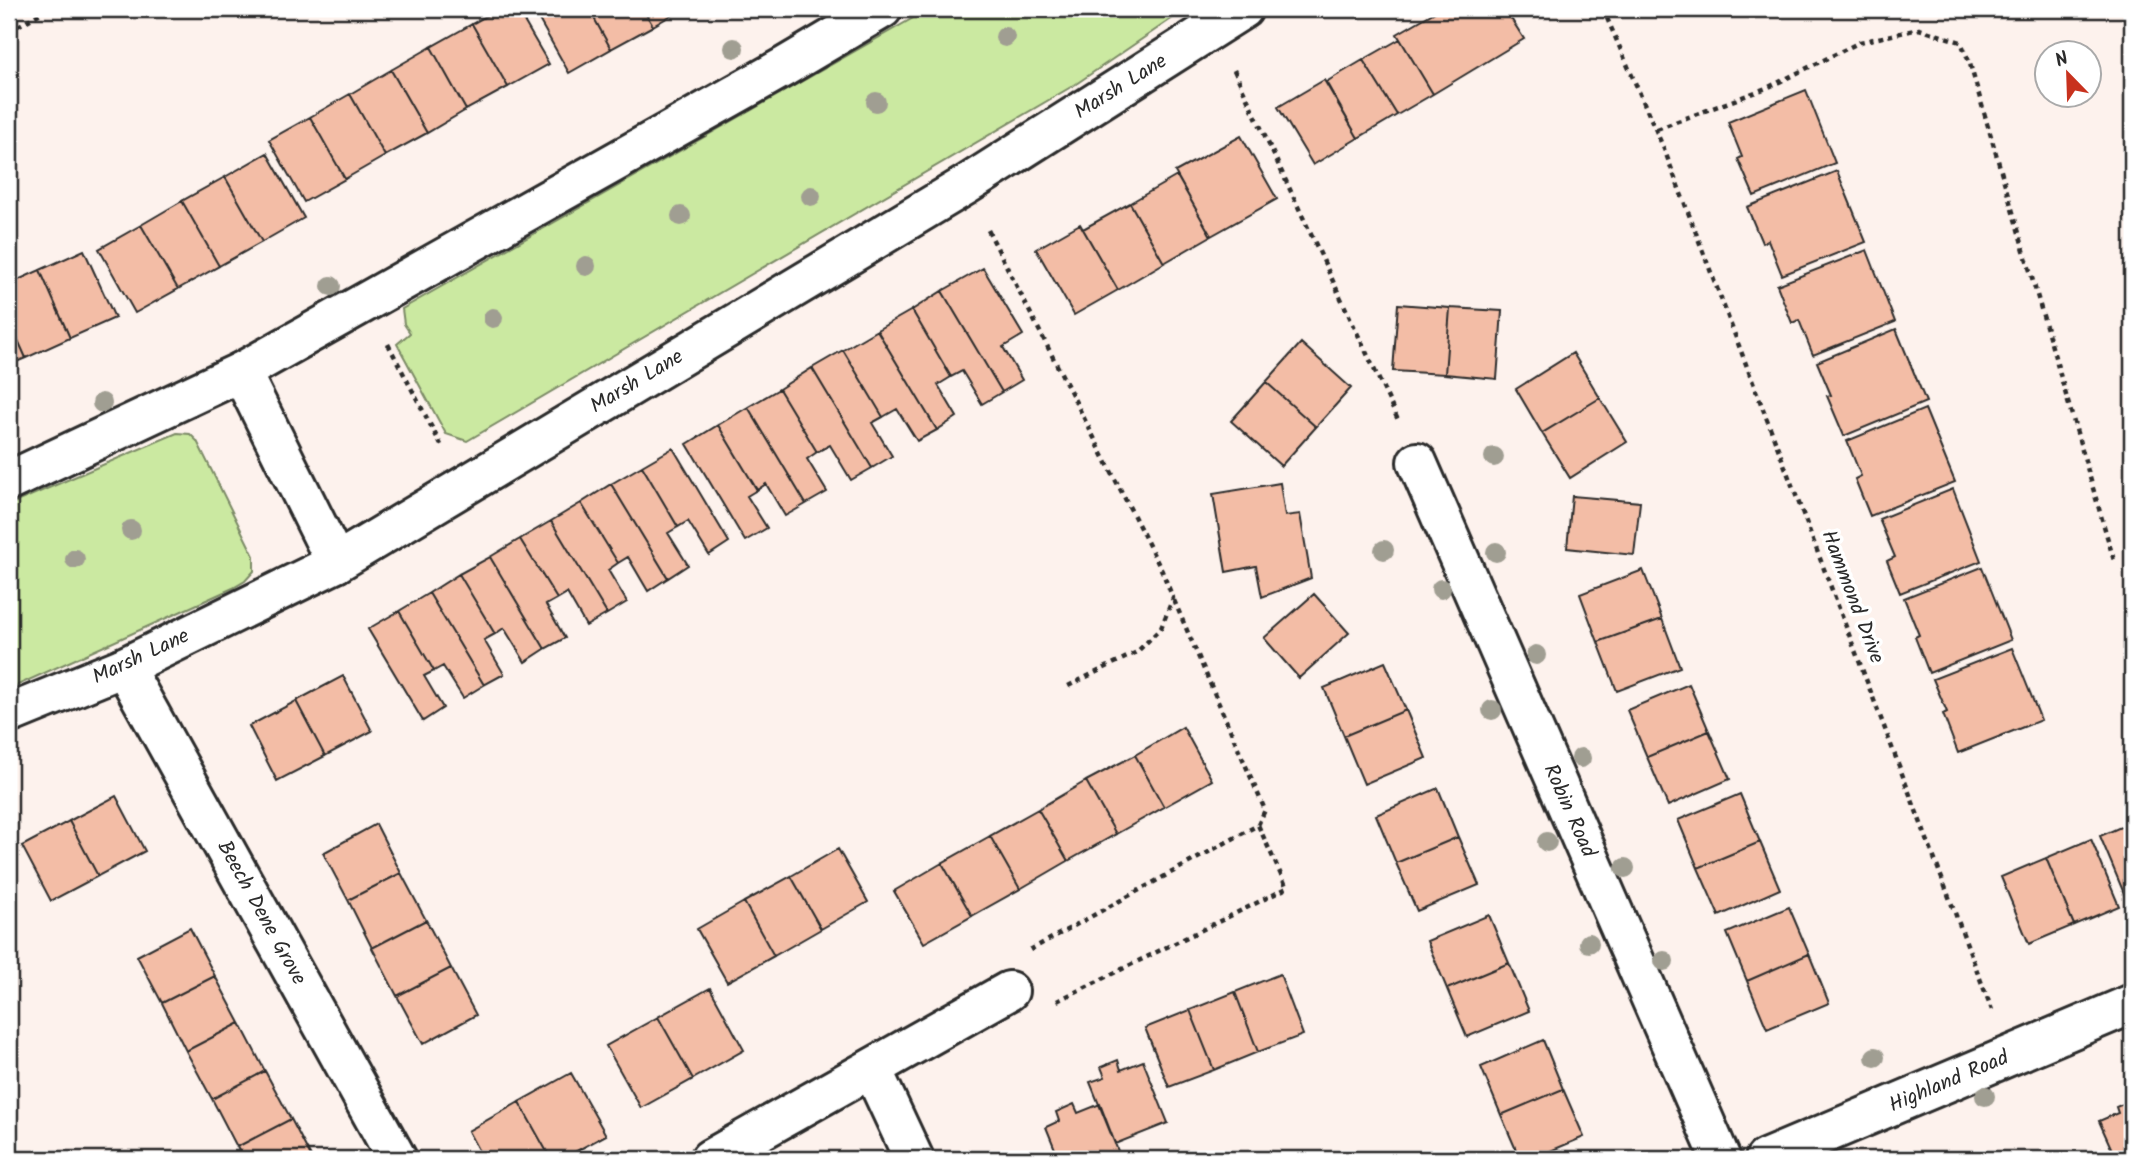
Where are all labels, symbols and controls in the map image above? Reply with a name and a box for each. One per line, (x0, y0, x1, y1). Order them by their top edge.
north arrow (2032, 38, 2102, 108)
text: N (2051, 44, 2074, 76)
street label: Marsh Lane (1068, 45, 1174, 129)
street label: Marsh Lane (584, 341, 691, 423)
street label: Hammond Drive (1811, 525, 1893, 669)
street label: Marsh Lane (87, 620, 196, 694)
street label: Robin Road (1534, 759, 1605, 864)
street label: Beech Dene Grove (208, 835, 315, 992)
street label: Highland Road (1884, 1042, 2015, 1122)

